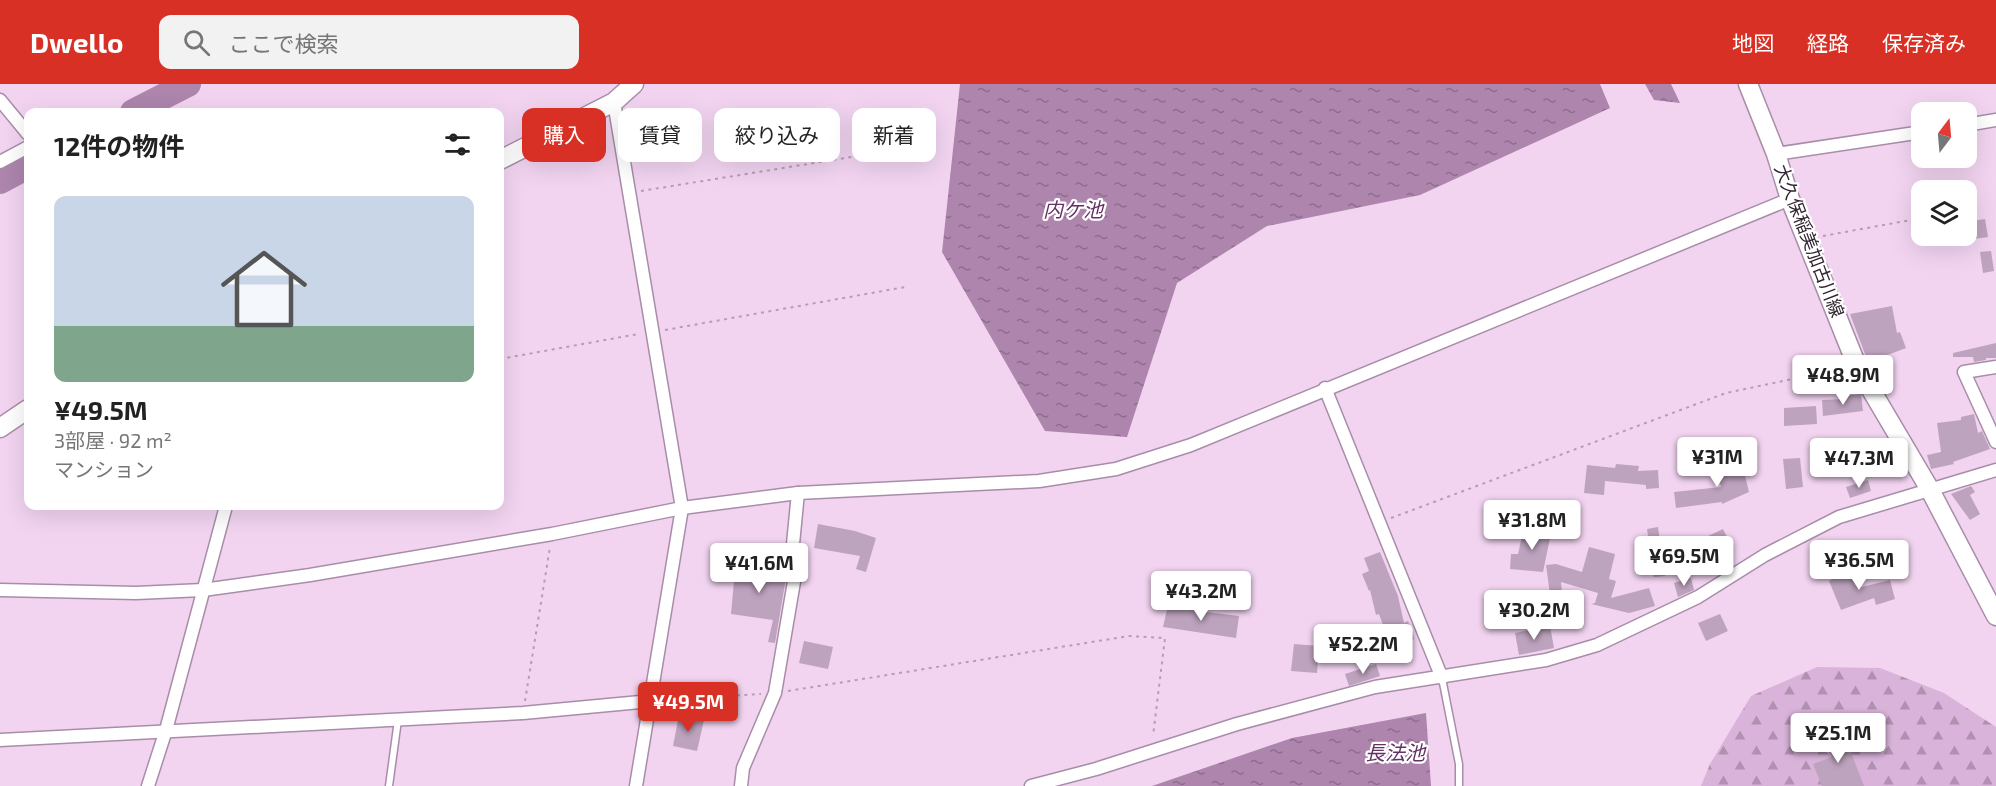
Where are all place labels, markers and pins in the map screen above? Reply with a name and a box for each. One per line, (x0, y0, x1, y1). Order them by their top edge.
pin: ¥48.9M (1794, 355, 1892, 406)
pin: ¥31M (1681, 437, 1753, 488)
pin: ¥47.3M (1810, 438, 1908, 489)
pin: ¥31.8M (1483, 500, 1581, 551)
pin: ¥69.5M (1635, 536, 1733, 587)
pin: ¥36.5M (1810, 540, 1908, 591)
pin: ¥41.6M (710, 543, 808, 594)
pin: ¥43.2M (1152, 571, 1250, 622)
pin: ¥30.2M (1485, 590, 1583, 641)
pin: ¥52.2M (1314, 624, 1412, 675)
pin: ¥49.5M (639, 682, 737, 733)
pin: ¥25.1M (1789, 713, 1887, 764)

